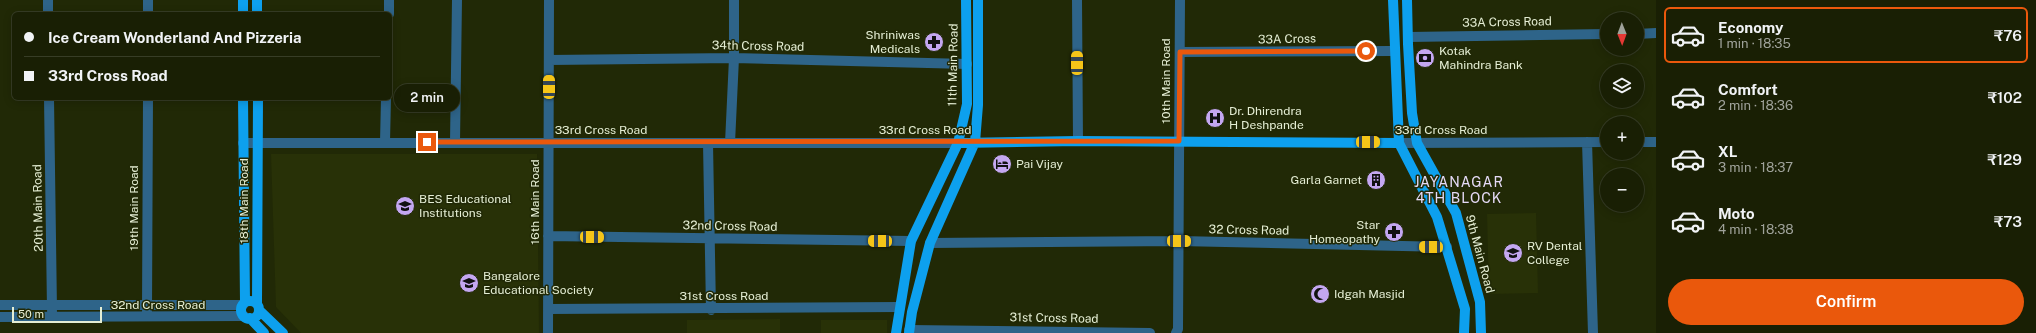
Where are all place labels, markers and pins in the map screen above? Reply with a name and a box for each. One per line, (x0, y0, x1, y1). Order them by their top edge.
place label: Shriniwas Medicals (866, 28, 920, 56)
pharmacy icon: Shriniwas Medicals (923, 31, 945, 53)
place label: Kotak Mahindra Bank (1439, 44, 1523, 72)
bank icon: Kotak Mahindra Bank (1414, 47, 1436, 69)
place label: Dr. Dhirendra H Deshpande (1229, 104, 1304, 132)
hospital icon: Dr. Dhirendra H Deshpande (1204, 107, 1226, 129)
hotel icon: Pai Vijay (991, 153, 1013, 175)
place label: Pai Vijay (1016, 157, 1063, 171)
building icon: Garla Garnet (1365, 169, 1387, 191)
place label: Garla Garnet (1291, 173, 1362, 187)
place label: BES Educational Institutions (419, 192, 512, 220)
school or university icon: BES Educational Institutions (394, 195, 416, 217)
place label: Star Homeopathy (1309, 218, 1381, 246)
pharmacy icon: Star Homeopathy (1383, 221, 1405, 243)
place label: RV Dental College (1527, 239, 1583, 267)
school or university icon: RV Dental College (1502, 242, 1524, 264)
place label: Bangalore Educational Society (483, 269, 594, 297)
school or university icon: Bangalore Educational Society (458, 272, 480, 294)
mosque icon: Idgah Masjid (1309, 283, 1331, 305)
place label: Idgah Masjid (1334, 287, 1405, 301)

